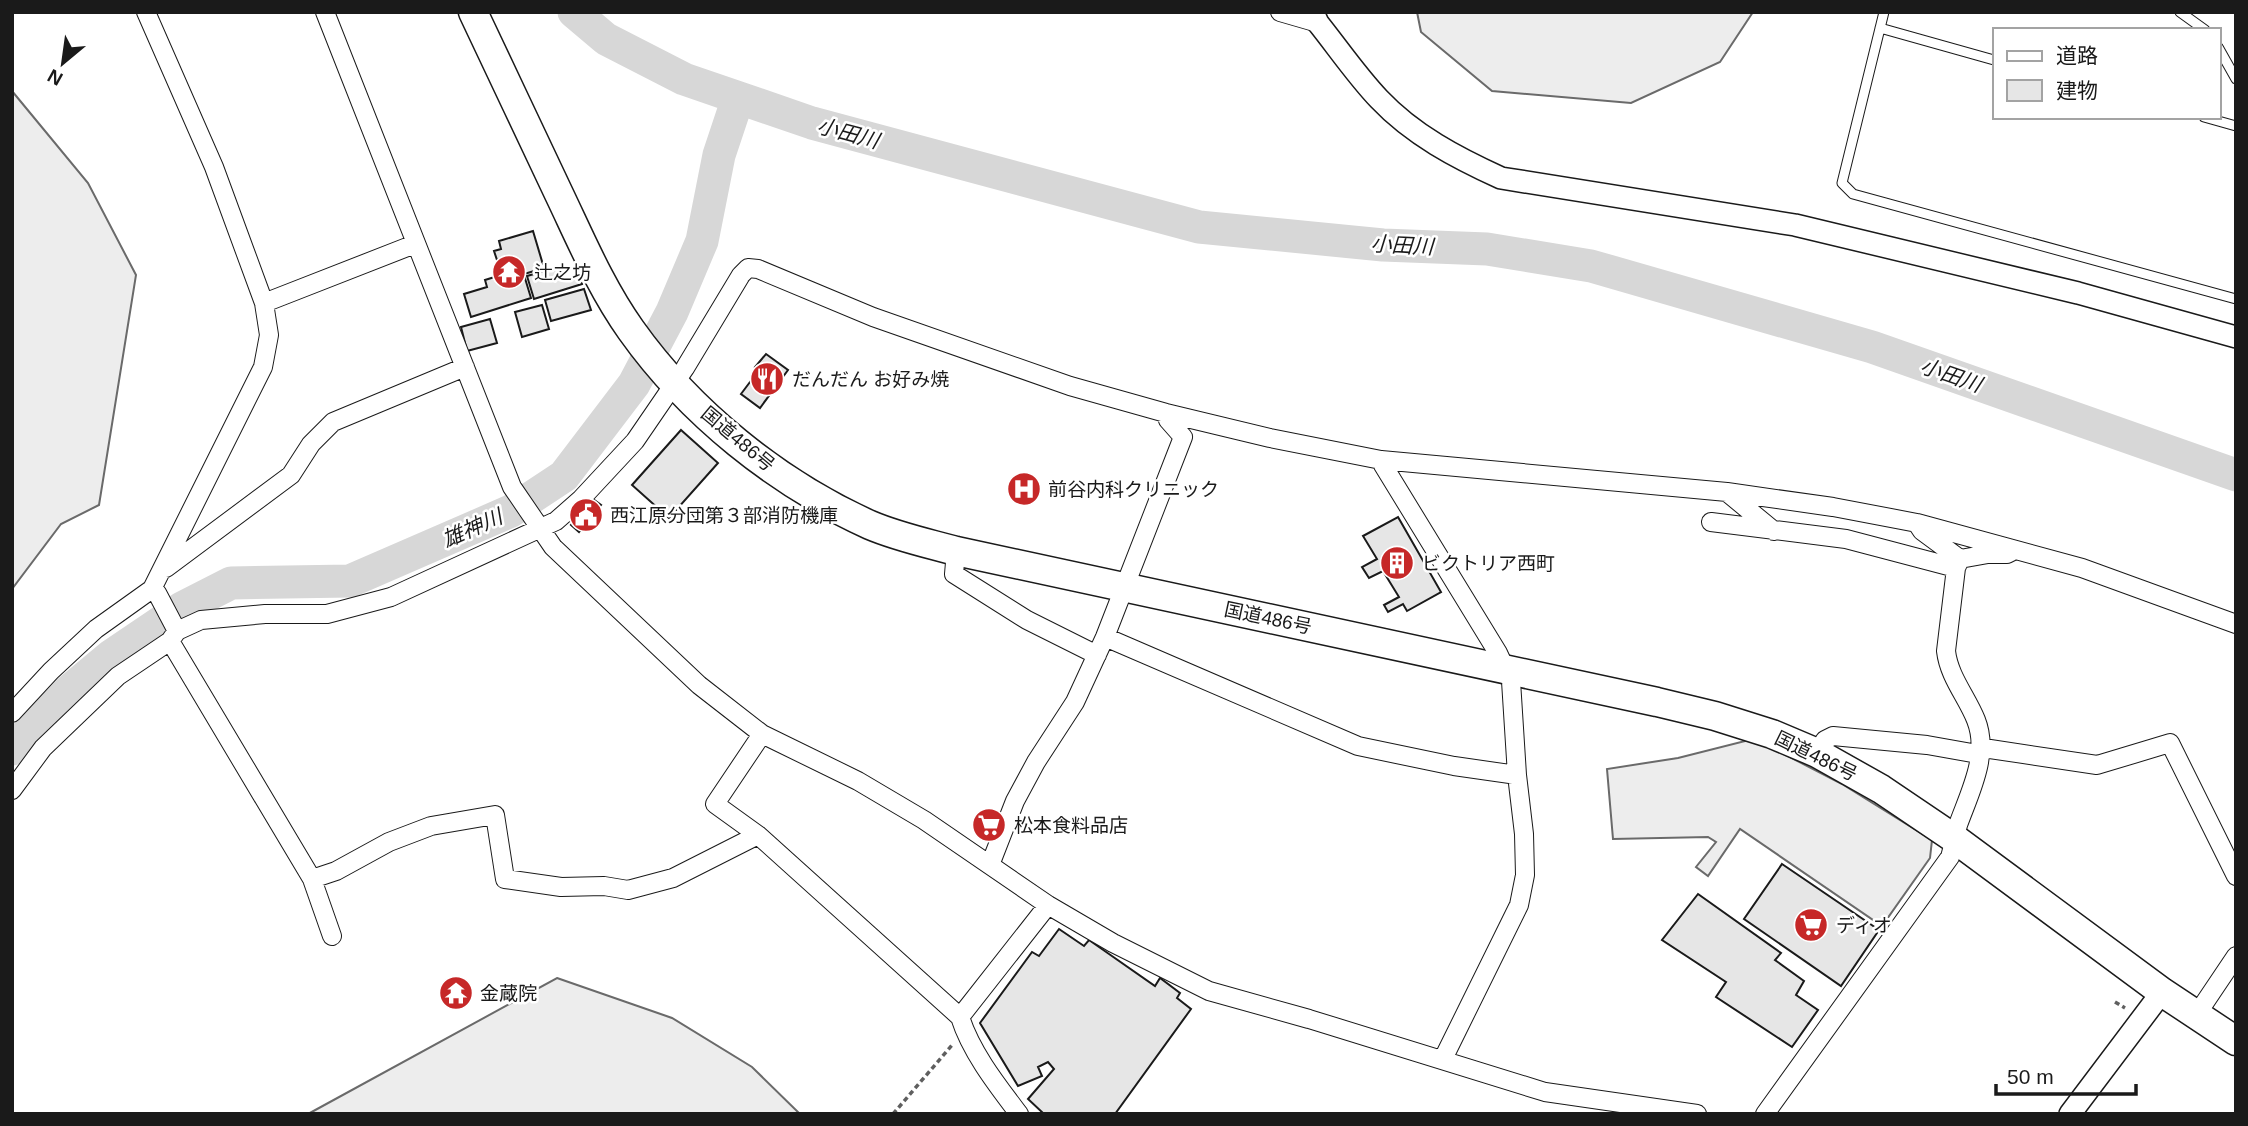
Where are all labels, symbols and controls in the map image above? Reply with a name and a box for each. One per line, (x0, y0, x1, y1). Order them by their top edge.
north arrow (28, 28, 98, 98)
legend (1993, 28, 2220, 119)
text: 道路 (2056, 44, 2098, 67)
text: N (44, 65, 66, 90)
text: 建物 (2056, 79, 2098, 102)
water label: 小田川 (815, 114, 883, 153)
water label: 小田川 (1370, 232, 1436, 258)
temple icon: 辻之坊 (490, 253, 528, 291)
place label: 辻之坊 (534, 262, 591, 283)
water label: 小田川 (1917, 354, 1986, 397)
restaurant icon: だんだん お好み焼 (748, 360, 786, 398)
place label: だんだん お好み焼 (792, 369, 949, 390)
street label: 国道486号 (697, 402, 779, 476)
hospital icon: 前谷内科クリニック (1005, 470, 1043, 508)
place label: 前谷内科クリニック (1048, 479, 1219, 500)
public building icon: 西江原分団第３部消防機庫 (567, 496, 605, 534)
water label: 雄神川 (439, 504, 507, 551)
place label: 西江原分団第３部消防機庫 (610, 505, 838, 526)
building icon: ビクトリア西町 (1378, 544, 1416, 582)
place label: ビクトリア西町 (1422, 553, 1555, 574)
street label: 国道486号 (1222, 599, 1314, 637)
street label: 国道486号 (1772, 727, 1860, 785)
supermarket icon: 松本食料品店 (970, 806, 1008, 844)
place label: 松本食料品店 (1014, 815, 1128, 836)
supermarket icon: ディオ (1792, 906, 1830, 944)
place label: ディオ (1836, 915, 1892, 936)
temple icon: 金蔵院 (437, 974, 475, 1012)
place label: 金蔵院 (480, 983, 537, 1004)
scale bar (1996, 1052, 2136, 1096)
text: 50 m (2007, 1065, 2054, 1088)

